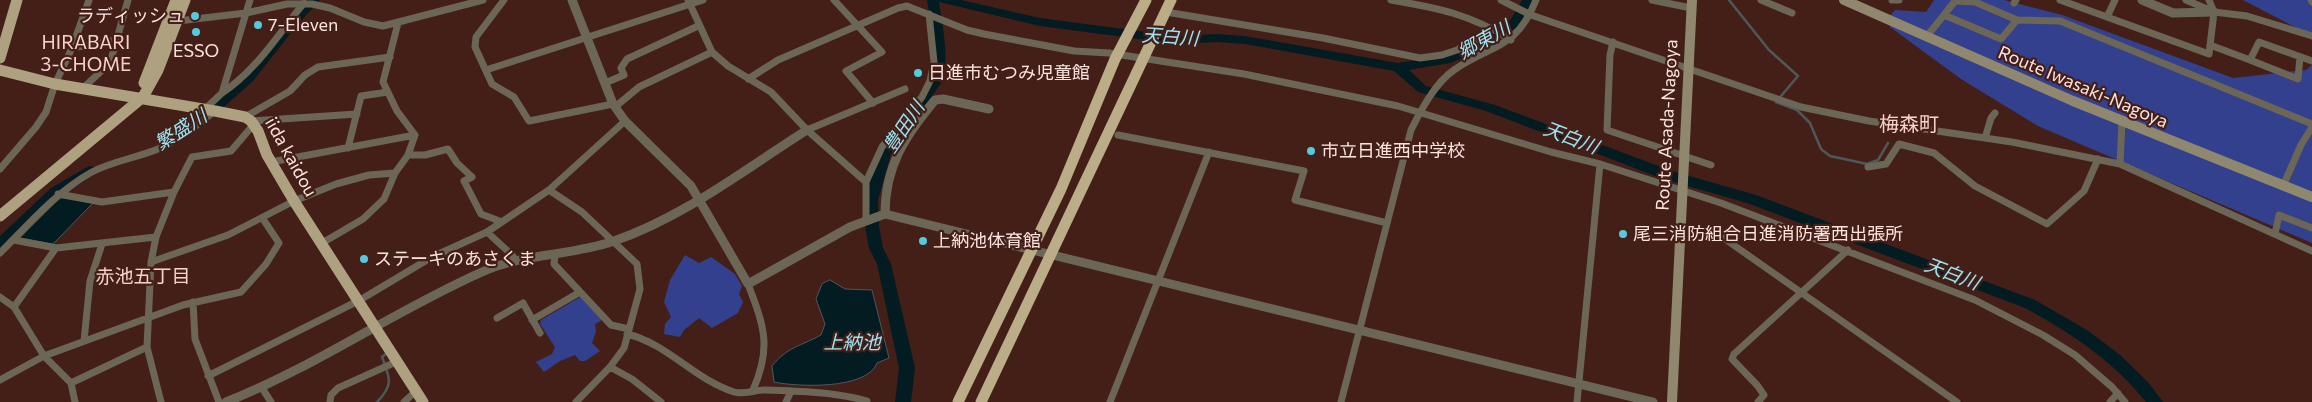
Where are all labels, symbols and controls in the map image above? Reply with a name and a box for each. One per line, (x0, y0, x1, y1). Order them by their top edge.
place label: ラディッシュ (77, 5, 185, 27)
marker: ラディッシュ (189, 10, 201, 22)
place label: 7-Eleven (268, 14, 338, 36)
water label: 郷東川 (1454, 16, 1514, 64)
marker: 7-Eleven (252, 19, 264, 31)
water label: 天白川 (1141, 24, 1199, 50)
marker: ESSO (190, 26, 202, 38)
district label: HIRABARI 3-CHOME (36, 32, 136, 76)
street label: Route Asada-Nagoya (1652, 39, 1682, 211)
place label: ESSO (173, 40, 219, 62)
street label: Route Iwasaki-Nagoya (1995, 41, 2171, 133)
place label: 日進市むつみ児童館 (928, 62, 1090, 84)
marker: 日進市むつみ児童館 (912, 67, 924, 79)
water label: 豊田川 (879, 97, 929, 157)
water label: 繁盛川 (151, 105, 211, 155)
district label: 梅森町 (1879, 112, 1939, 136)
street label: iida kaidou (260, 113, 322, 201)
water label: 天白川 (1540, 117, 1602, 159)
place label: 市立日進西中学校 (1321, 140, 1465, 162)
marker: 市立日進西中学校 (1305, 145, 1317, 157)
place label: 尾三消防組合日進消防署西出張所 (1633, 223, 1903, 245)
marker: 尾三消防組合日進消防署西出張所 (1617, 228, 1629, 240)
place label: 上納池体育館 (933, 230, 1041, 252)
marker: 上納池体育館 (917, 235, 929, 247)
place label: ステーキのあさくま (374, 248, 536, 270)
marker: ステーキのあさくま (358, 253, 370, 265)
water label: 天白川 (1921, 253, 1983, 295)
district label: 赤池五丁目 (96, 266, 190, 288)
water label: 上納池 (824, 332, 880, 354)

